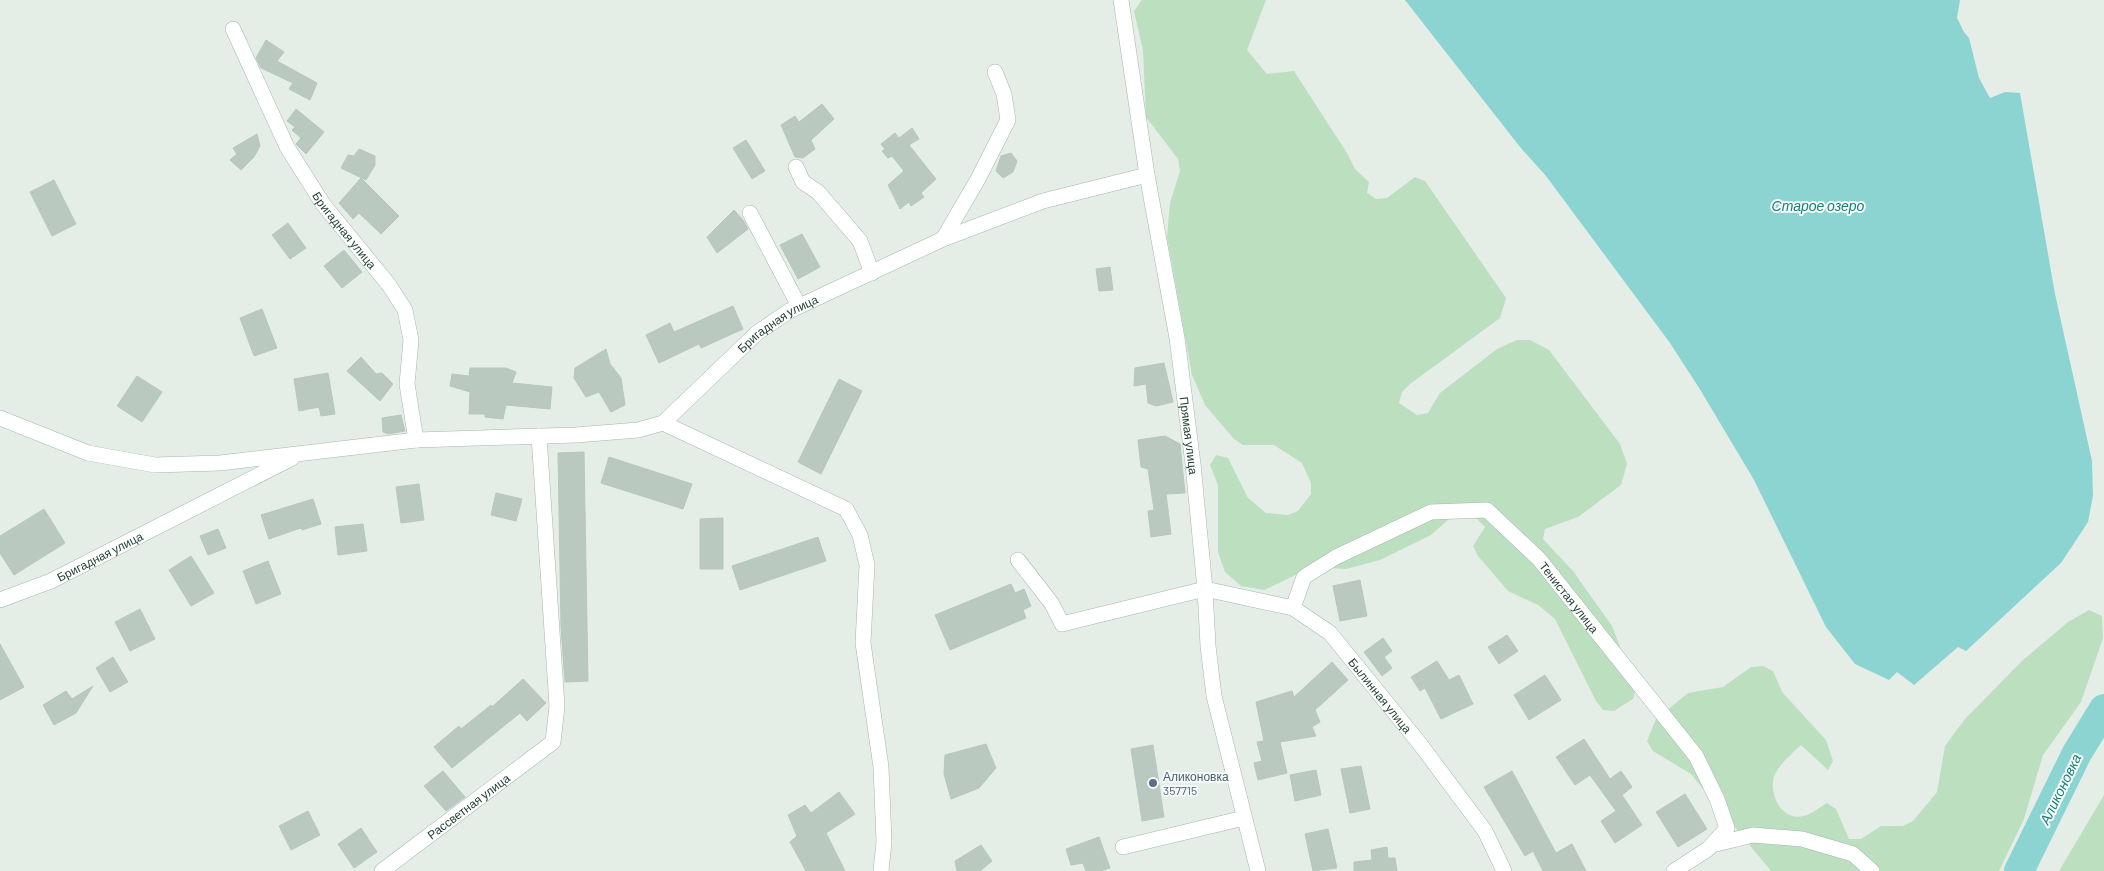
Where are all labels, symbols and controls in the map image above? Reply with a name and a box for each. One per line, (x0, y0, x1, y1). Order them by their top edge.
street label: Бригадная улица (310, 189, 380, 271)
water label: Старое озеро (1772, 197, 1865, 214)
street label: Бригадная улица (734, 291, 820, 355)
street label: Прямая улица (1177, 396, 1201, 476)
street label: Бригадная улица (54, 528, 145, 584)
street label: Тенистая улица (1537, 559, 1602, 636)
street label: Былинная улица (1346, 655, 1415, 736)
water label: Аликоновка (2035, 751, 2085, 828)
place label: Аликоновка 357715 (1163, 769, 1229, 797)
street label: Рассветная улица (424, 770, 512, 842)
marker: Аликоновка 357715 (1147, 777, 1159, 789)

